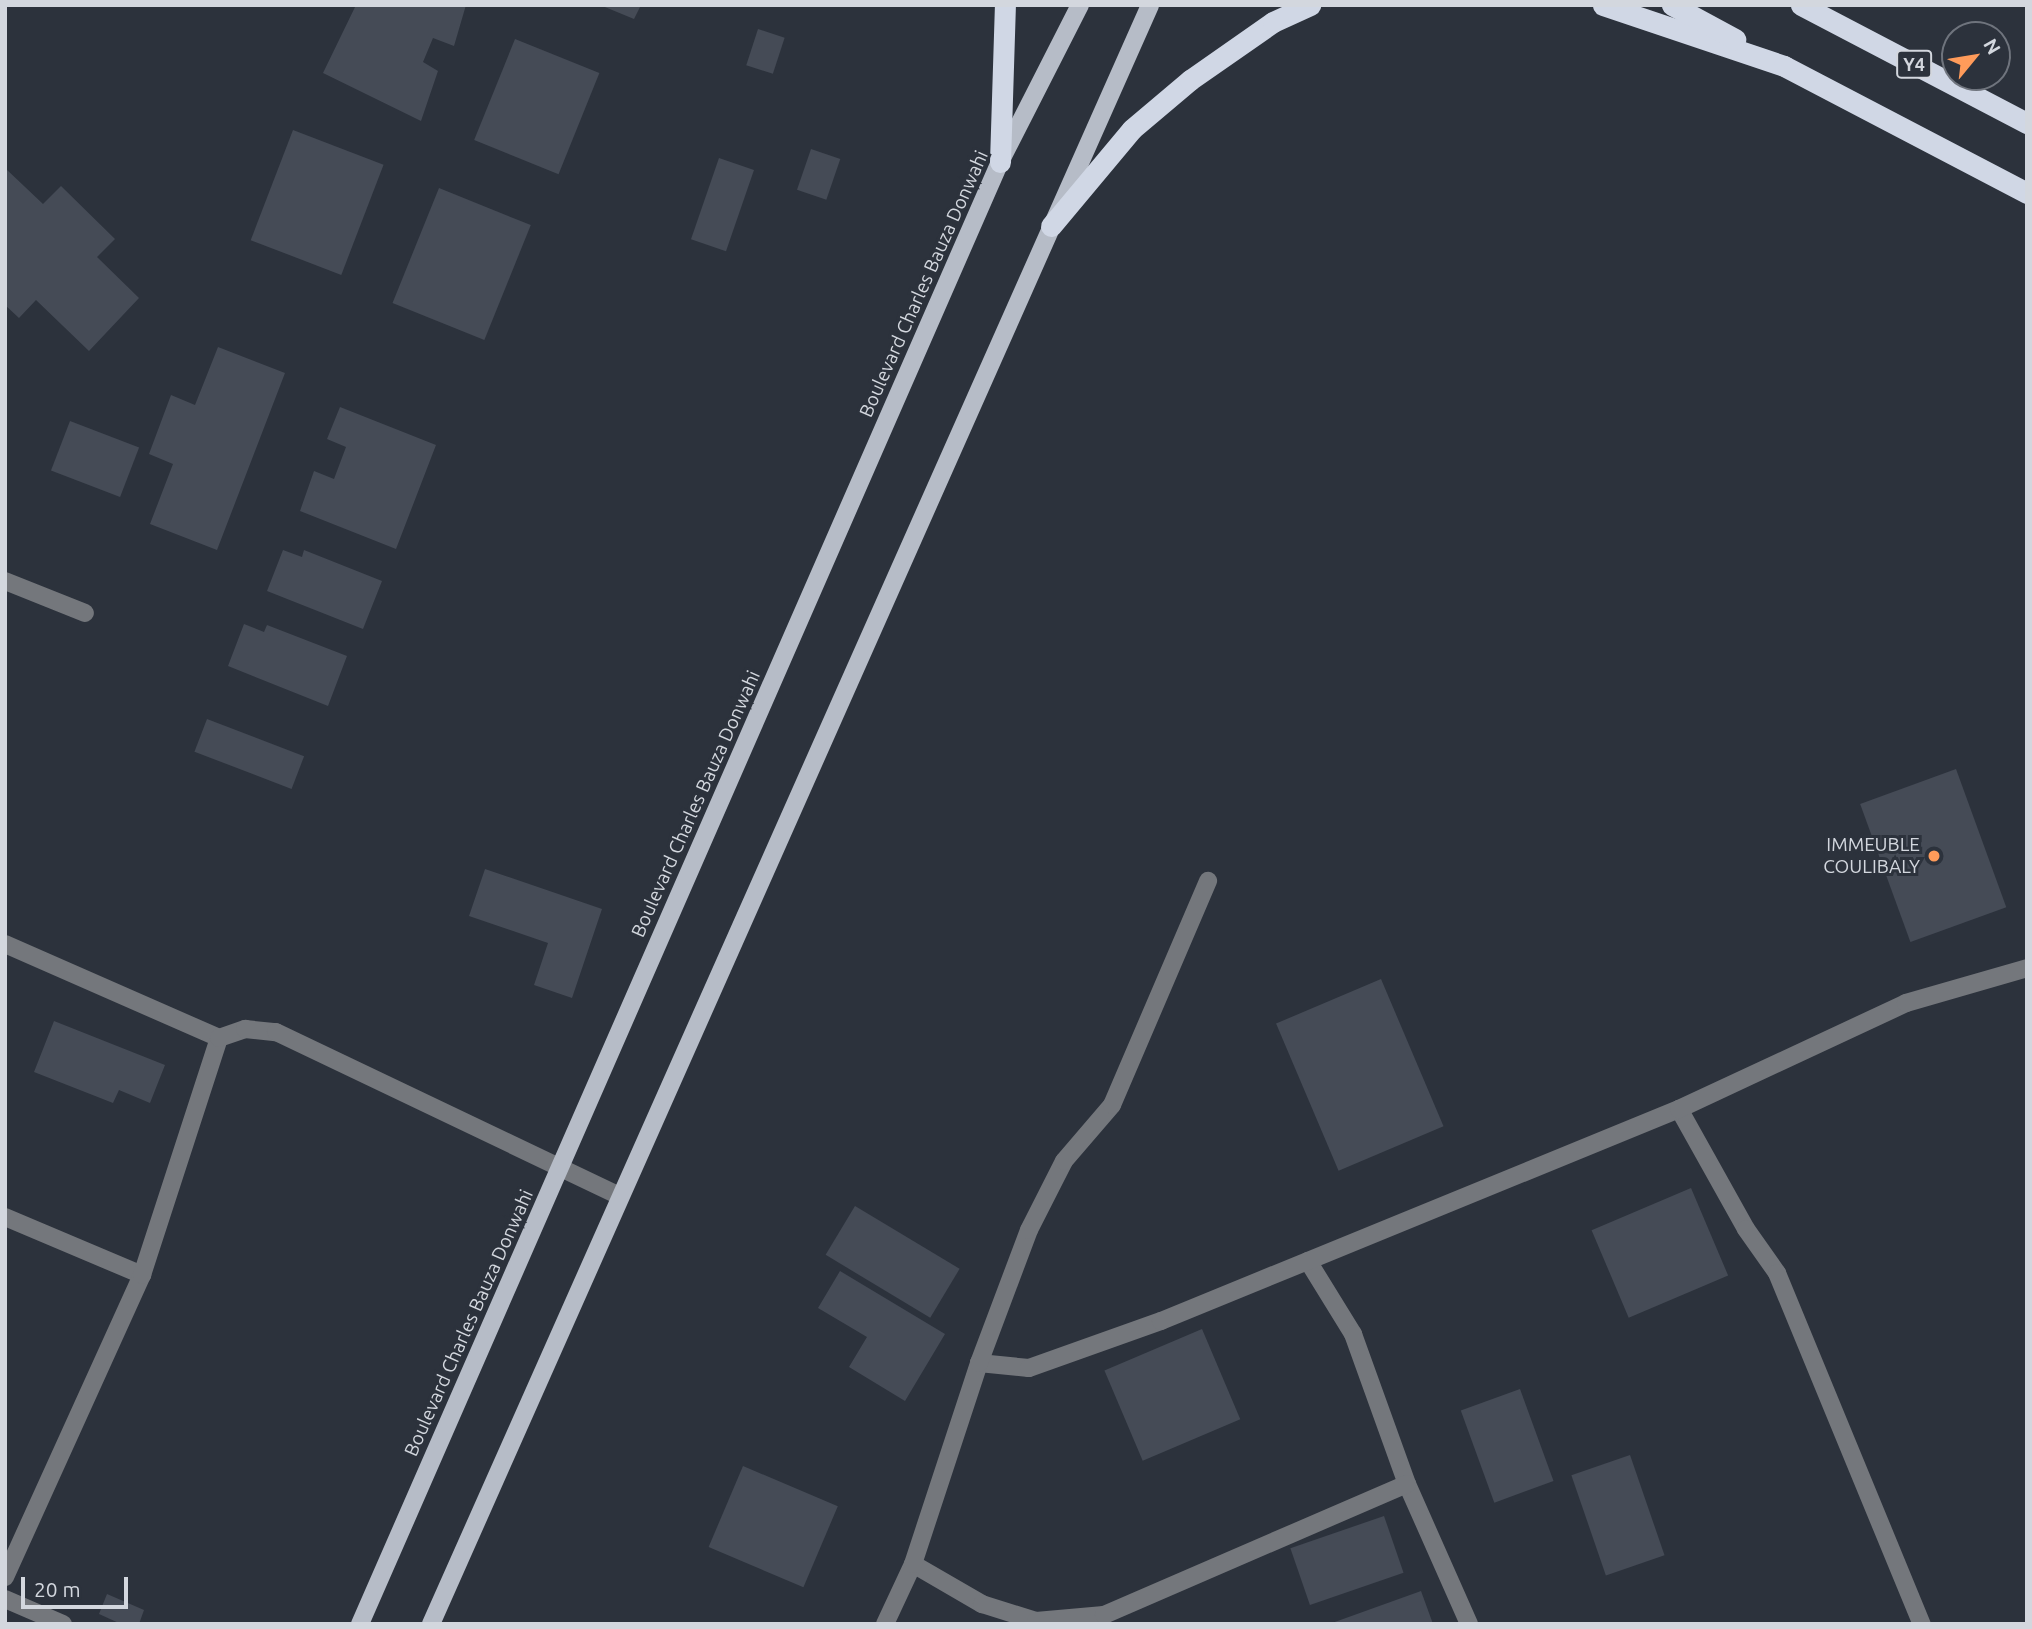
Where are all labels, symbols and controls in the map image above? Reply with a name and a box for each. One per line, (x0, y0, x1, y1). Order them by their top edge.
north arrow (1941, 21, 2011, 91)
text: N (1979, 35, 2006, 58)
road number: Y4 (1895, 50, 1933, 78)
street label: Boulevard Charles Bauza Donwahi (855, 147, 993, 421)
street label: Boulevard Charles Bauza Donwahi (627, 667, 765, 941)
place label: IMMEUBLE COULIBALY (1823, 834, 1920, 878)
marker: IMMEUBLE COULIBALY (1926, 848, 1942, 864)
street label: Boulevard Charles Bauza Donwahi (400, 1186, 538, 1460)
scale bar (24, 1562, 131, 1606)
text: 20 m (34, 1577, 81, 1601)

